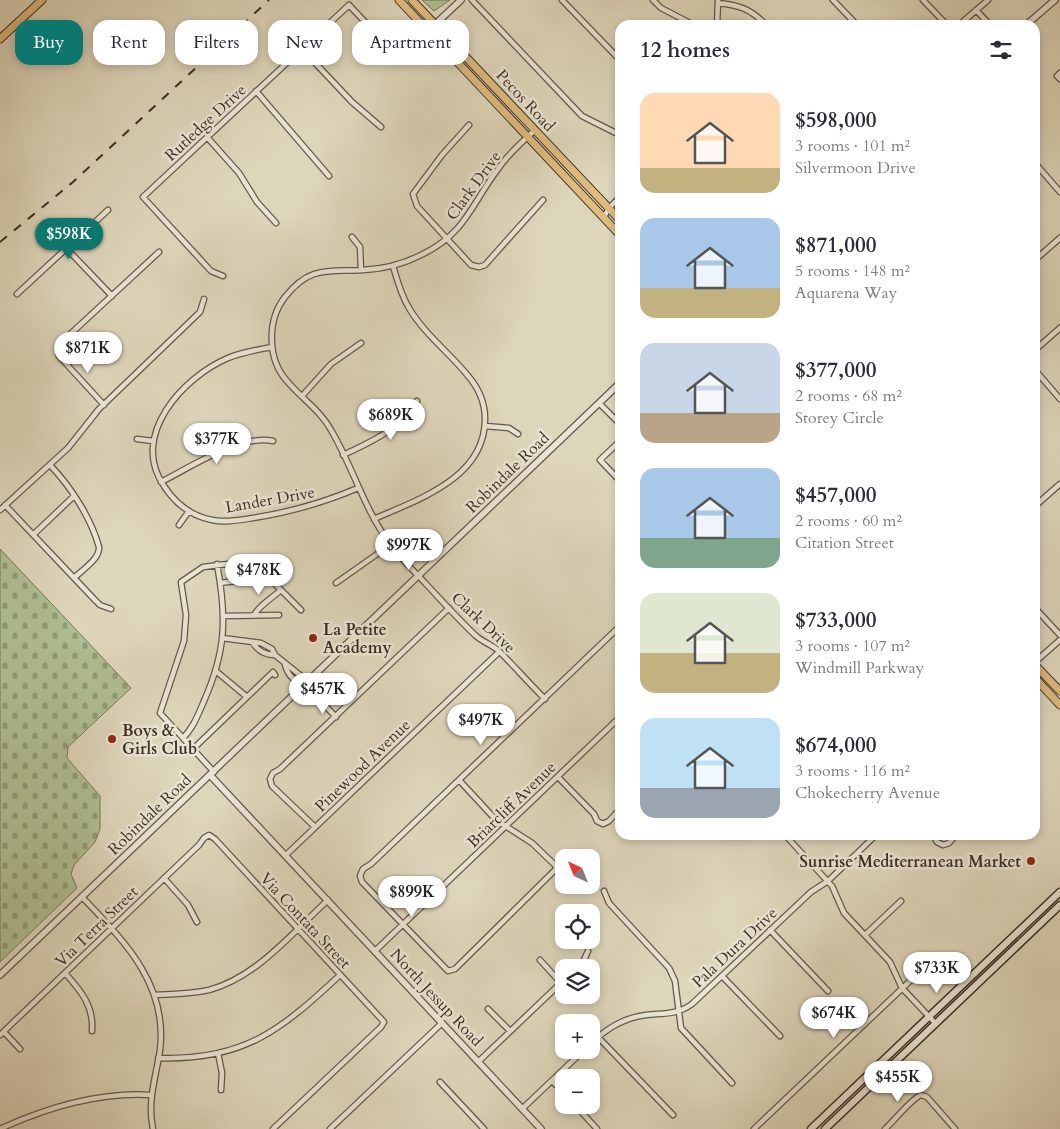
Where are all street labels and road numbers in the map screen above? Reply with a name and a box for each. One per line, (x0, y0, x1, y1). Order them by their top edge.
street label: Pecos Road (491, 65, 560, 137)
street label: Rutledge Drive (160, 79, 251, 166)
street label: Clark Drive (441, 147, 506, 225)
street label: Robindale Road (461, 427, 555, 518)
street label: Lander Drive (224, 481, 317, 519)
street label: Clark Drive (446, 587, 520, 658)
street label: Pinewood Avenue (310, 714, 415, 817)
street label: Briarcliff Avenue (462, 757, 561, 853)
street label: Robindale Road (103, 769, 197, 860)
street label: Via Contata Street (255, 868, 356, 974)
street label: Via Terra Street (50, 881, 143, 972)
street label: Pala Dura Drive (687, 902, 782, 993)
street label: North Jessup Road (385, 944, 488, 1052)

